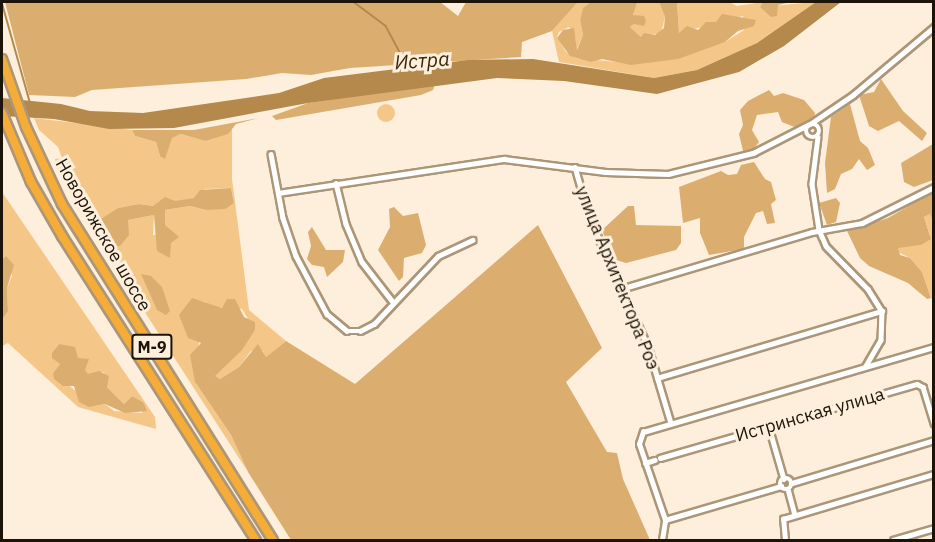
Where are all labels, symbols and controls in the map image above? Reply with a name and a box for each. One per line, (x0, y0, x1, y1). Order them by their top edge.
water label: Истра (394, 46, 450, 74)
street label: Новорижское шоссе (50, 155, 156, 315)
street label: улица Архитектора Роэ (570, 183, 664, 373)
road number: М-9 (131, 334, 173, 360)
street label: Истринская улица (733, 383, 887, 447)

